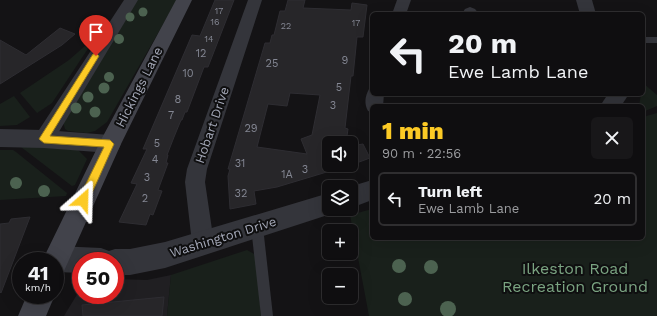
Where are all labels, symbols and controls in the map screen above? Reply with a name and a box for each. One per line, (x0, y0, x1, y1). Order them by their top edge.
house number: 17 (215, 6, 223, 16)
pin (79, 15, 113, 56)
house number: 16 (211, 17, 219, 27)
house number: 17 (352, 18, 360, 28)
icon: arrive (85, 21, 107, 43)
house number: 22 (281, 21, 291, 31)
text: 20 m (448, 27, 517, 60)
icon: left (382, 28, 434, 80)
house number: 14 (204, 34, 214, 44)
street label: Hickings Lane (112, 44, 166, 130)
house number: 12 (196, 47, 206, 60)
house number: 9 (342, 54, 349, 67)
house number: 25 (266, 57, 278, 70)
text: Ewe Lamb Lane (448, 61, 588, 82)
house number: 10 (182, 67, 194, 80)
house number: 5 (336, 81, 342, 94)
street label: Hobart Drive (192, 85, 232, 165)
house number: 8 (175, 93, 182, 106)
house number: 3 (330, 99, 336, 112)
house number: 7 (168, 109, 174, 122)
text: 1 min (382, 117, 444, 145)
button: close (591, 117, 633, 159)
house number: 29 (244, 122, 258, 135)
map controls (322, 136, 358, 304)
button: sound (322, 136, 358, 172)
house number: 5 (154, 137, 160, 150)
text: 90 m · 22:56 (382, 146, 461, 161)
house number: 4 (152, 153, 159, 166)
house number: 31 (235, 157, 245, 170)
house number: 3 (302, 163, 308, 176)
house number: 1A (281, 168, 293, 181)
house number: 3 (144, 171, 150, 184)
position arrow (62, 179, 104, 221)
button: layers (322, 180, 358, 216)
text: Turn left (418, 183, 482, 201)
house number: 32 (235, 187, 247, 200)
icon: left (384, 188, 406, 210)
text: 20 m (594, 190, 631, 208)
house number: 2 (142, 192, 148, 205)
text: Ewe Lamb Lane (418, 201, 519, 216)
street label: Washington Drive (168, 214, 278, 260)
button: + (322, 224, 358, 260)
speed limit sign: 50 (72, 252, 124, 304)
park label: Ilkeston Road Recreation Ground (502, 259, 648, 296)
text: 41 (27, 261, 49, 285)
button: − (322, 268, 358, 304)
text: km/h (25, 282, 51, 293)

